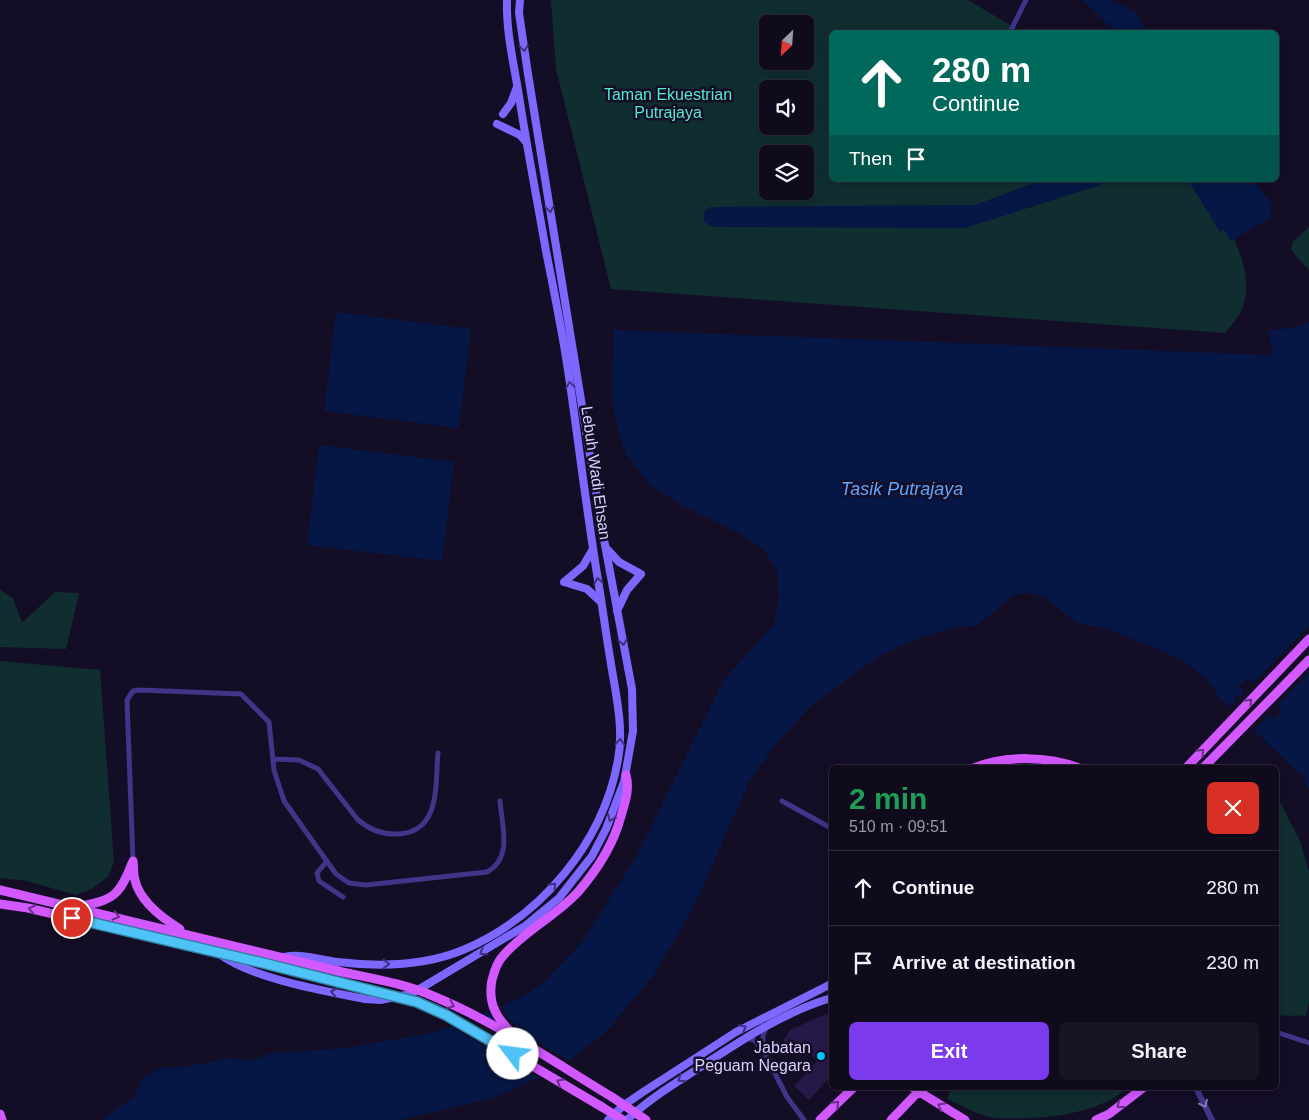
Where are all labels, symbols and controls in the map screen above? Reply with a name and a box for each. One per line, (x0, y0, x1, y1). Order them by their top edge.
north arrow (759, 15, 814, 70)
map controls (759, 15, 814, 200)
one-way arrow (519, 44, 529, 53)
icon: ahead (849, 50, 914, 115)
text: 280 m (932, 50, 1031, 89)
button: sound (759, 80, 814, 135)
park label: Taman Ekuestrian Putrajaya (604, 86, 732, 121)
text: Continue (932, 91, 1020, 116)
button: layers (759, 145, 814, 200)
icon: arrive (902, 145, 930, 173)
text: Then (849, 148, 892, 169)
one-way arrow (544, 205, 555, 213)
one-way arrow (565, 381, 576, 389)
street label: Lebuh Wadi Ehsan (578, 405, 614, 541)
water label: Tasik Putrajaya (841, 479, 963, 499)
one-way arrow (593, 577, 603, 585)
one-way arrow (617, 638, 627, 647)
one-way arrow (1244, 698, 1253, 707)
one-way arrow (614, 737, 625, 745)
one-way arrow (1195, 749, 1204, 758)
text: 2 min (849, 782, 927, 815)
button: close (1207, 782, 1259, 834)
one-way arrow (606, 813, 617, 822)
text: 510 m · 09:51 (849, 818, 948, 835)
icon: ahead (849, 874, 877, 902)
text: Continue (892, 877, 974, 898)
text: 280 m (1206, 877, 1259, 898)
one-way arrow (547, 883, 556, 892)
pin (51, 897, 93, 939)
one-way arrow (28, 904, 36, 915)
icon: arrive (58, 904, 86, 932)
one-way arrow (111, 910, 120, 921)
one-way arrow (480, 945, 489, 955)
icon: arrive (849, 949, 877, 977)
text: Arrive at destination (892, 952, 1076, 973)
text: 230 m (1206, 952, 1259, 973)
one-way arrow (383, 959, 391, 969)
one-way arrow (329, 987, 338, 998)
one-way arrow (446, 998, 455, 1009)
button: Exit (849, 1022, 1049, 1080)
button: Share (1059, 1022, 1259, 1080)
one-way arrow (738, 1024, 747, 1034)
position arrow (486, 1027, 538, 1079)
place label: Jabatan Peguam Negara (694, 1039, 811, 1074)
marker: Jabatan Peguam Negara (815, 1050, 827, 1062)
one-way arrow (677, 1073, 687, 1082)
one-way arrow (557, 1079, 566, 1089)
one-way arrow (1198, 1099, 1208, 1108)
one-way arrow (1117, 1100, 1126, 1109)
one-way arrow (831, 1101, 840, 1110)
one-way arrow (938, 1103, 947, 1113)

